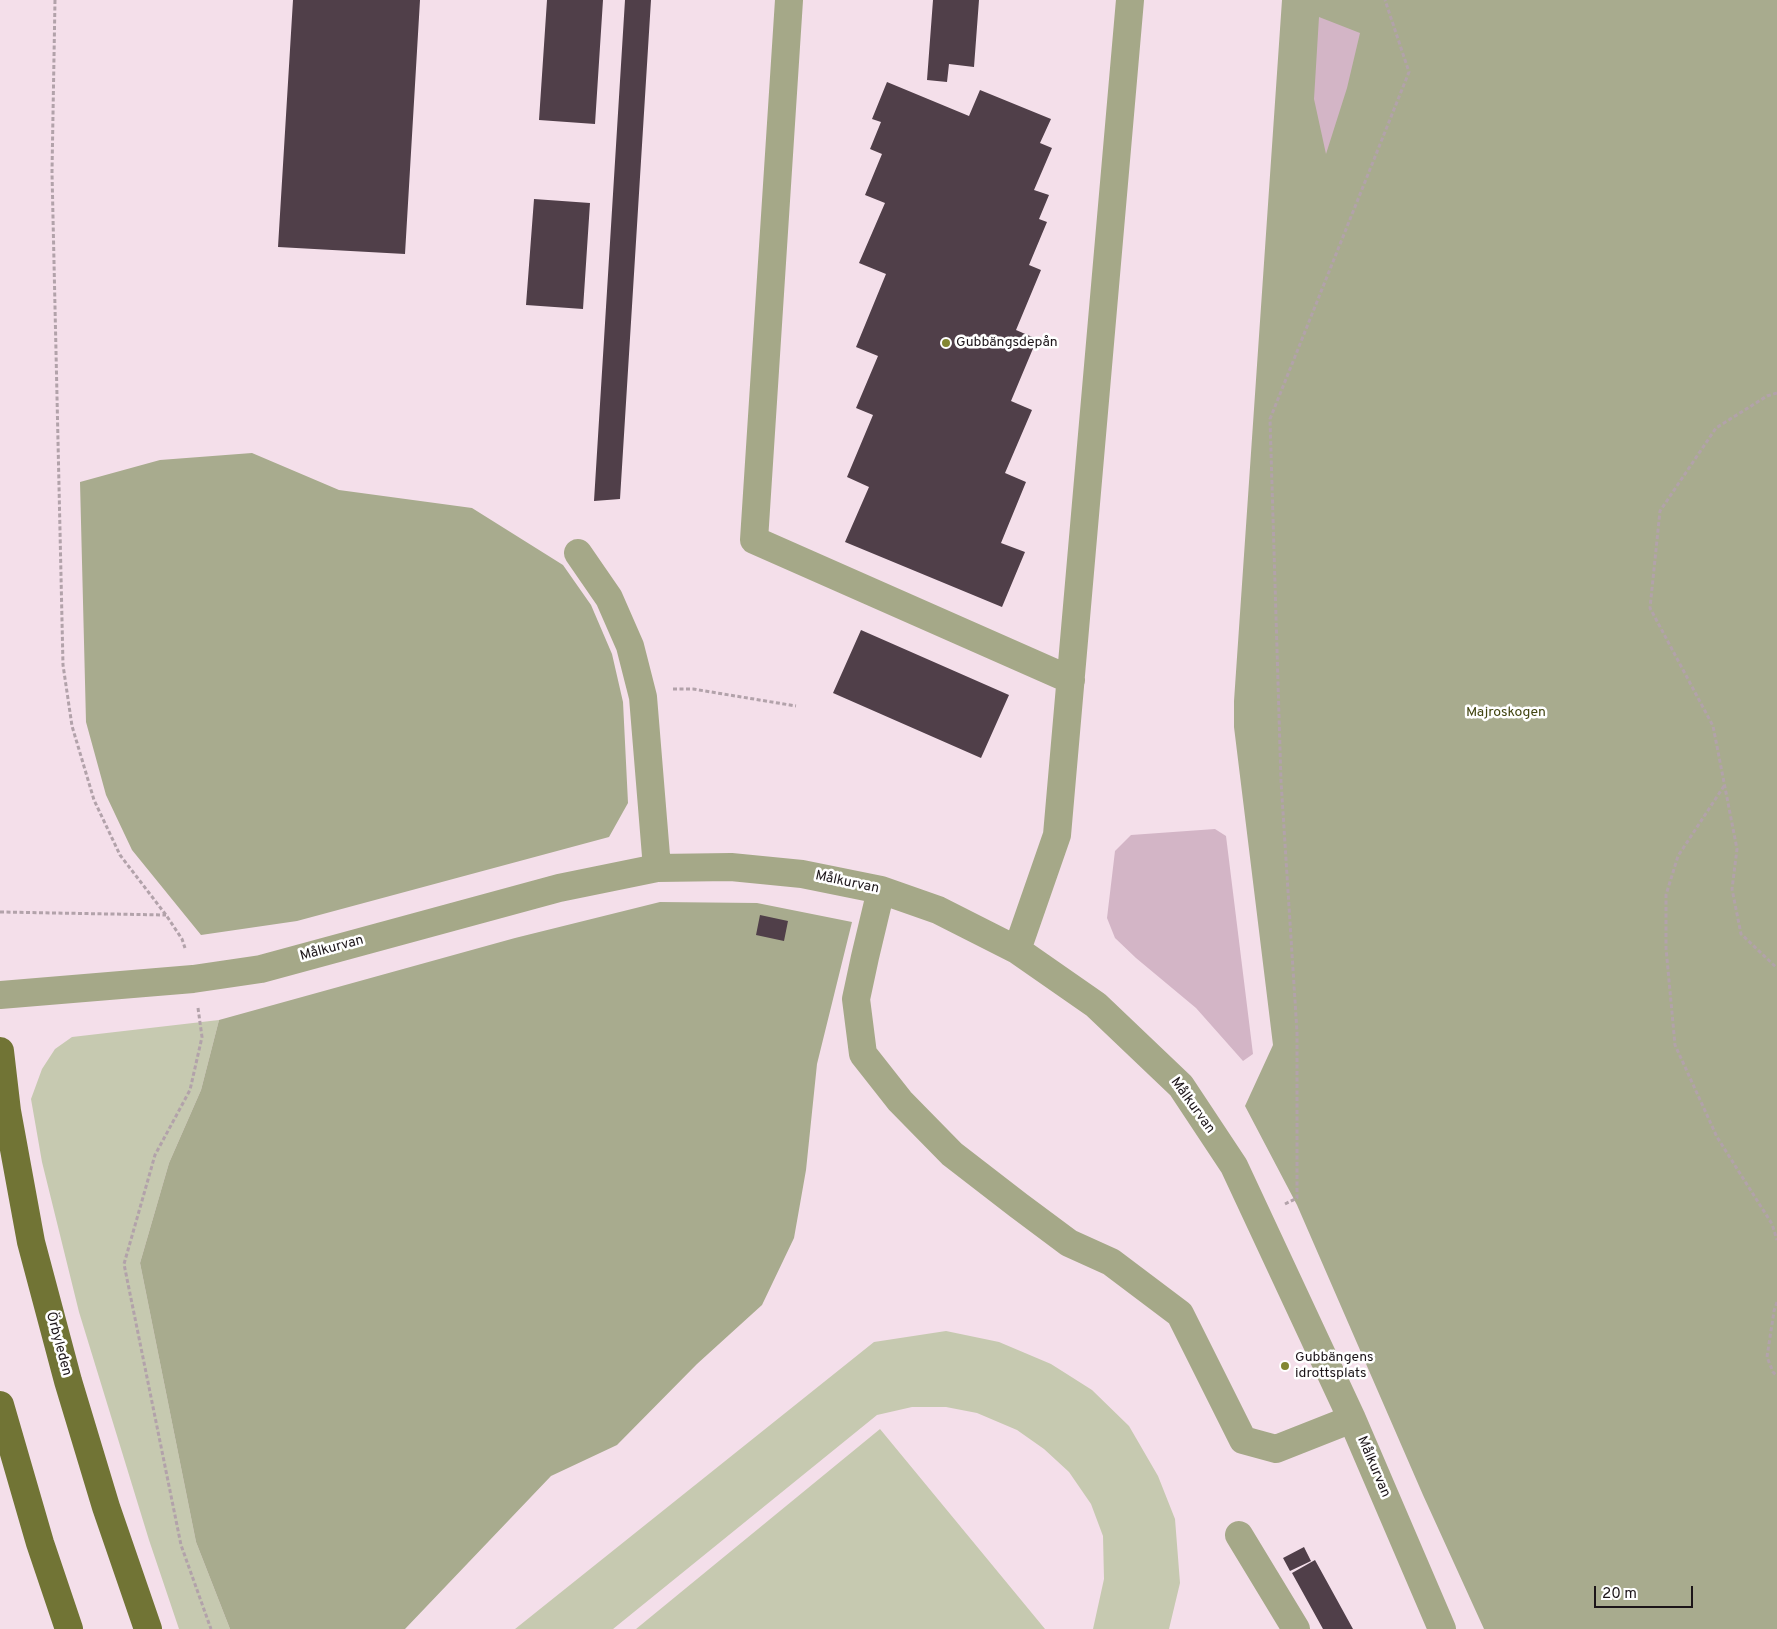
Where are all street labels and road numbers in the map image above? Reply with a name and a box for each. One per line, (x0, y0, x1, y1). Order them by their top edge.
street label: Målkurvan (813, 868, 881, 898)
street label: Målkurvan (298, 932, 366, 966)
street label: Målkurvan (1166, 1075, 1218, 1137)
street label: Örbyleden (41, 1310, 75, 1378)
street label: Målkurvan (1353, 1434, 1393, 1500)

